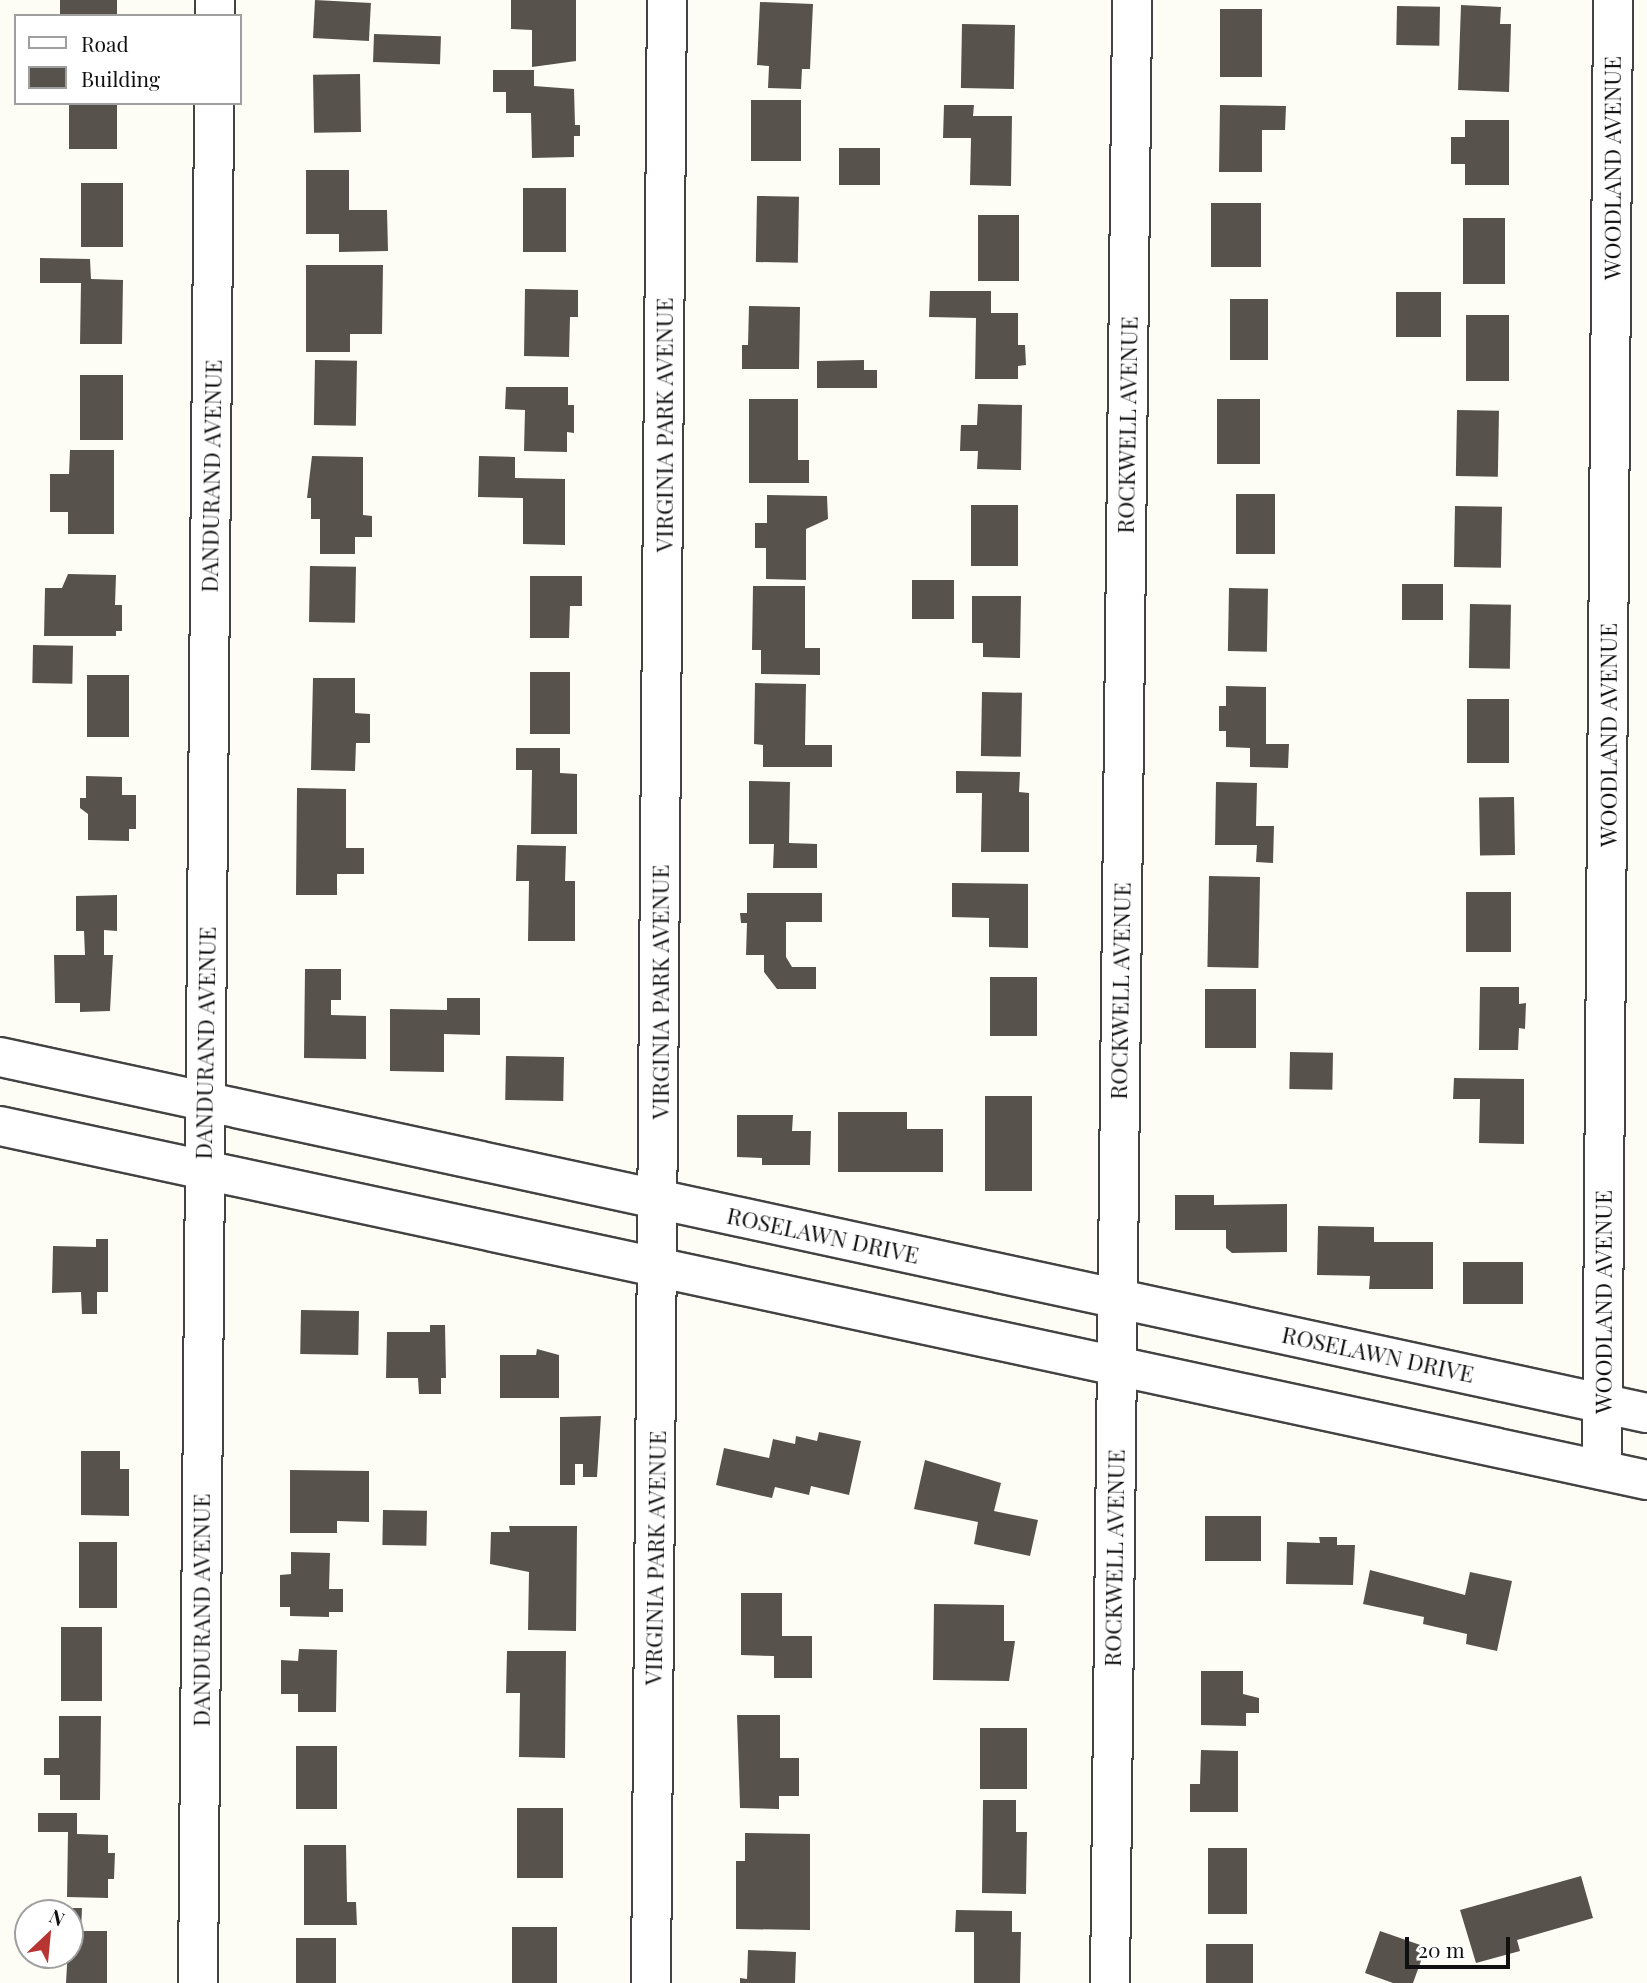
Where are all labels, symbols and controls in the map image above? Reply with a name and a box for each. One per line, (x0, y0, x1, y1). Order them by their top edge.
legend (14, 14, 242, 105)
text: Road (81, 29, 129, 57)
street label: WOODLAND AVENUE (1598, 56, 1626, 280)
text: Building (81, 64, 160, 92)
street label: VIRGINIA PARK AVENUE (650, 297, 678, 553)
street label: ROCKWELL AVENUE (1111, 316, 1143, 534)
street label: DANDURAND AVENUE (195, 359, 227, 593)
street label: WOODLAND AVENUE (1594, 623, 1622, 847)
street label: VIRGINIA PARK AVENUE (646, 864, 674, 1120)
street label: ROCKWELL AVENUE (1104, 882, 1136, 1100)
street label: DANDURAND AVENUE (189, 926, 221, 1160)
street label: WOODLAND AVENUE (1589, 1190, 1617, 1414)
street label: ROSELAWN DRIVE (724, 1201, 922, 1269)
street label: ROSELAWN DRIVE (1279, 1320, 1477, 1388)
street label: VIRGINIA PARK AVENUE (639, 1430, 671, 1686)
street label: ROCKWELL AVENUE (1098, 1449, 1130, 1667)
street label: DANDURAND AVENUE (187, 1493, 215, 1727)
north arrow (14, 1899, 84, 1969)
text: N (45, 1902, 69, 1932)
scale bar (1409, 1924, 1514, 1968)
text: 20 m (1418, 1935, 1465, 1963)

